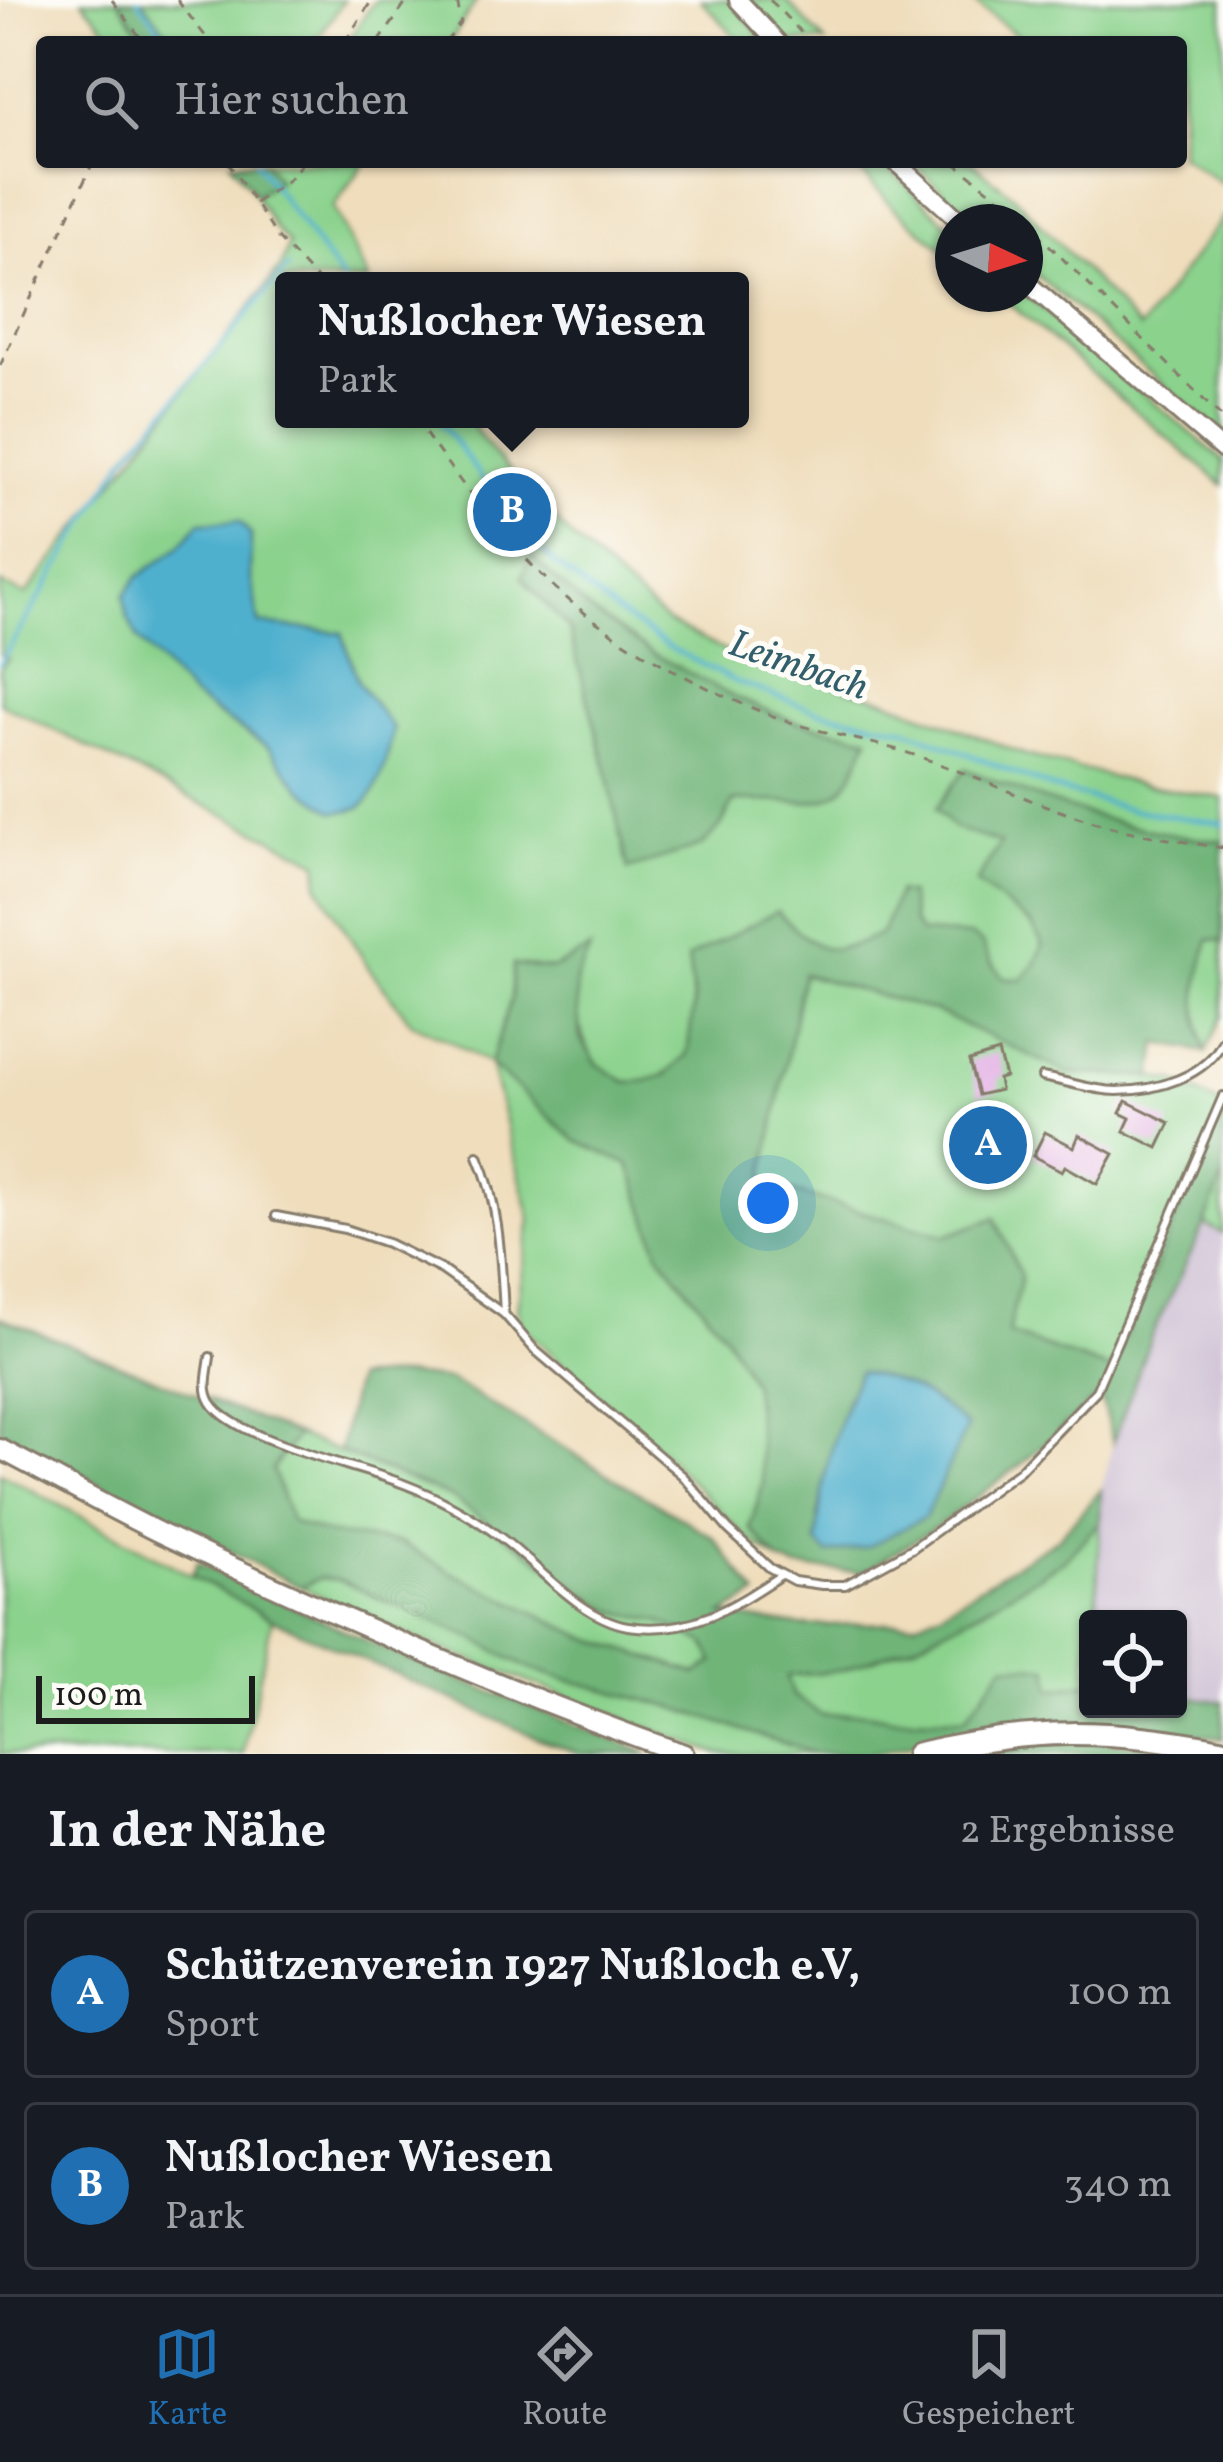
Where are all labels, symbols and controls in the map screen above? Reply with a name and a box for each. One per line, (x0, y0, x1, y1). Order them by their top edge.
search box (36, 36, 1187, 168)
icon: search (78, 69, 144, 135)
text: Hier suchen (174, 71, 409, 134)
north arrow (935, 204, 1043, 312)
popup (275, 272, 749, 428)
text: Nußlocher Wiesen (318, 292, 706, 355)
text: Park (318, 355, 397, 409)
pin: B (473, 467, 551, 557)
water label: Leimbach (721, 618, 875, 716)
pin: A (949, 1100, 1027, 1190)
your location (738, 1173, 798, 1233)
map controls (1079, 1610, 1187, 1718)
button: locate (1079, 1610, 1187, 1718)
scale bar (36, 1670, 255, 1723)
text: 100 m (54, 1674, 143, 1720)
text: In der Nähe (48, 1797, 326, 1868)
text: 2 Ergebnisse (960, 1805, 1175, 1859)
text: Schützenverein 1927 Nußloch e.V, (165, 1936, 861, 1999)
text: A (76, 1967, 104, 2021)
text: 100 m (1067, 1967, 1172, 2021)
text: Sport (165, 1999, 260, 2053)
text: Nußlocher Wiesen (165, 2128, 554, 2191)
text: B (77, 2159, 103, 2213)
text: 340 m (1064, 2159, 1172, 2213)
text: Park (165, 2191, 245, 2245)
tab: Karte (148, 2321, 227, 2439)
tab: Route (522, 2321, 607, 2439)
tab: Gespeichert (902, 2321, 1075, 2439)

